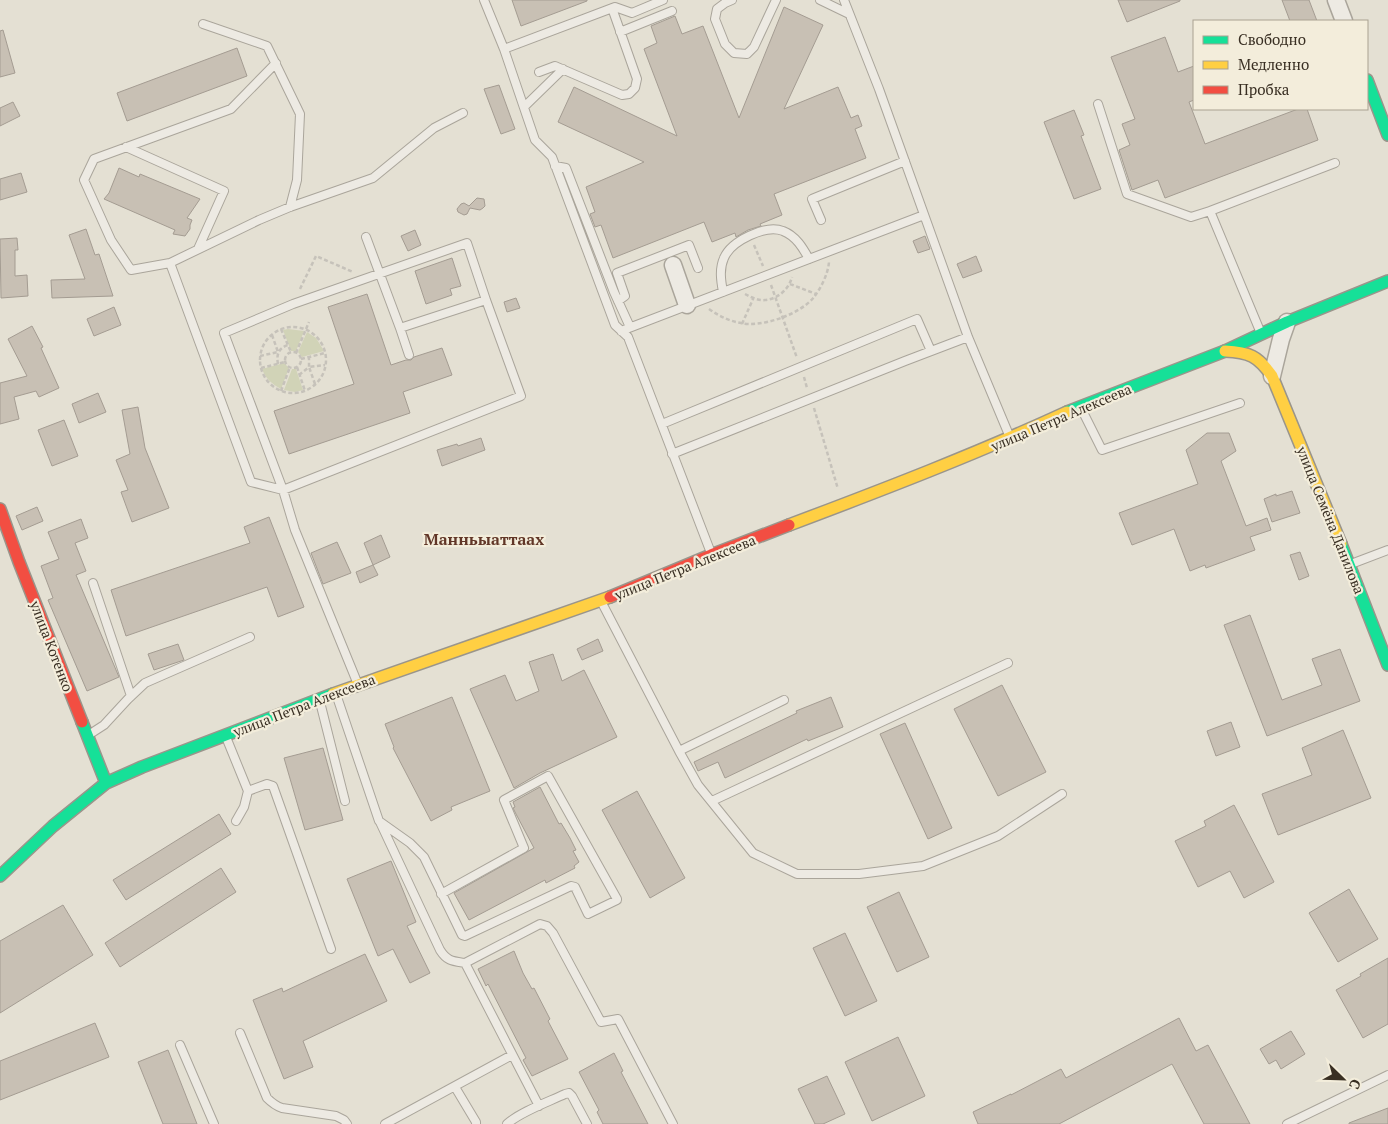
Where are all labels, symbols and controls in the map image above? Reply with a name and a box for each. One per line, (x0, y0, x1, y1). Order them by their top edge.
legend (1193, 20, 1368, 110)
text: Свободно (1238, 29, 1306, 49)
text: Медленно (1238, 54, 1309, 74)
text: Пробка (1238, 79, 1290, 99)
street label: улица Петра Алексеева (987, 379, 1134, 456)
street label: улица Семёна Данилова (1292, 442, 1369, 597)
district label: Манньыаттаах (424, 528, 544, 550)
street label: улица Петра Алексеева (611, 530, 758, 604)
street label: улица Котенко (26, 597, 78, 694)
street label: улица Петра Алексеева (229, 669, 378, 741)
north arrow (1318, 1054, 1368, 1104)
text: С (1345, 1076, 1366, 1092)

